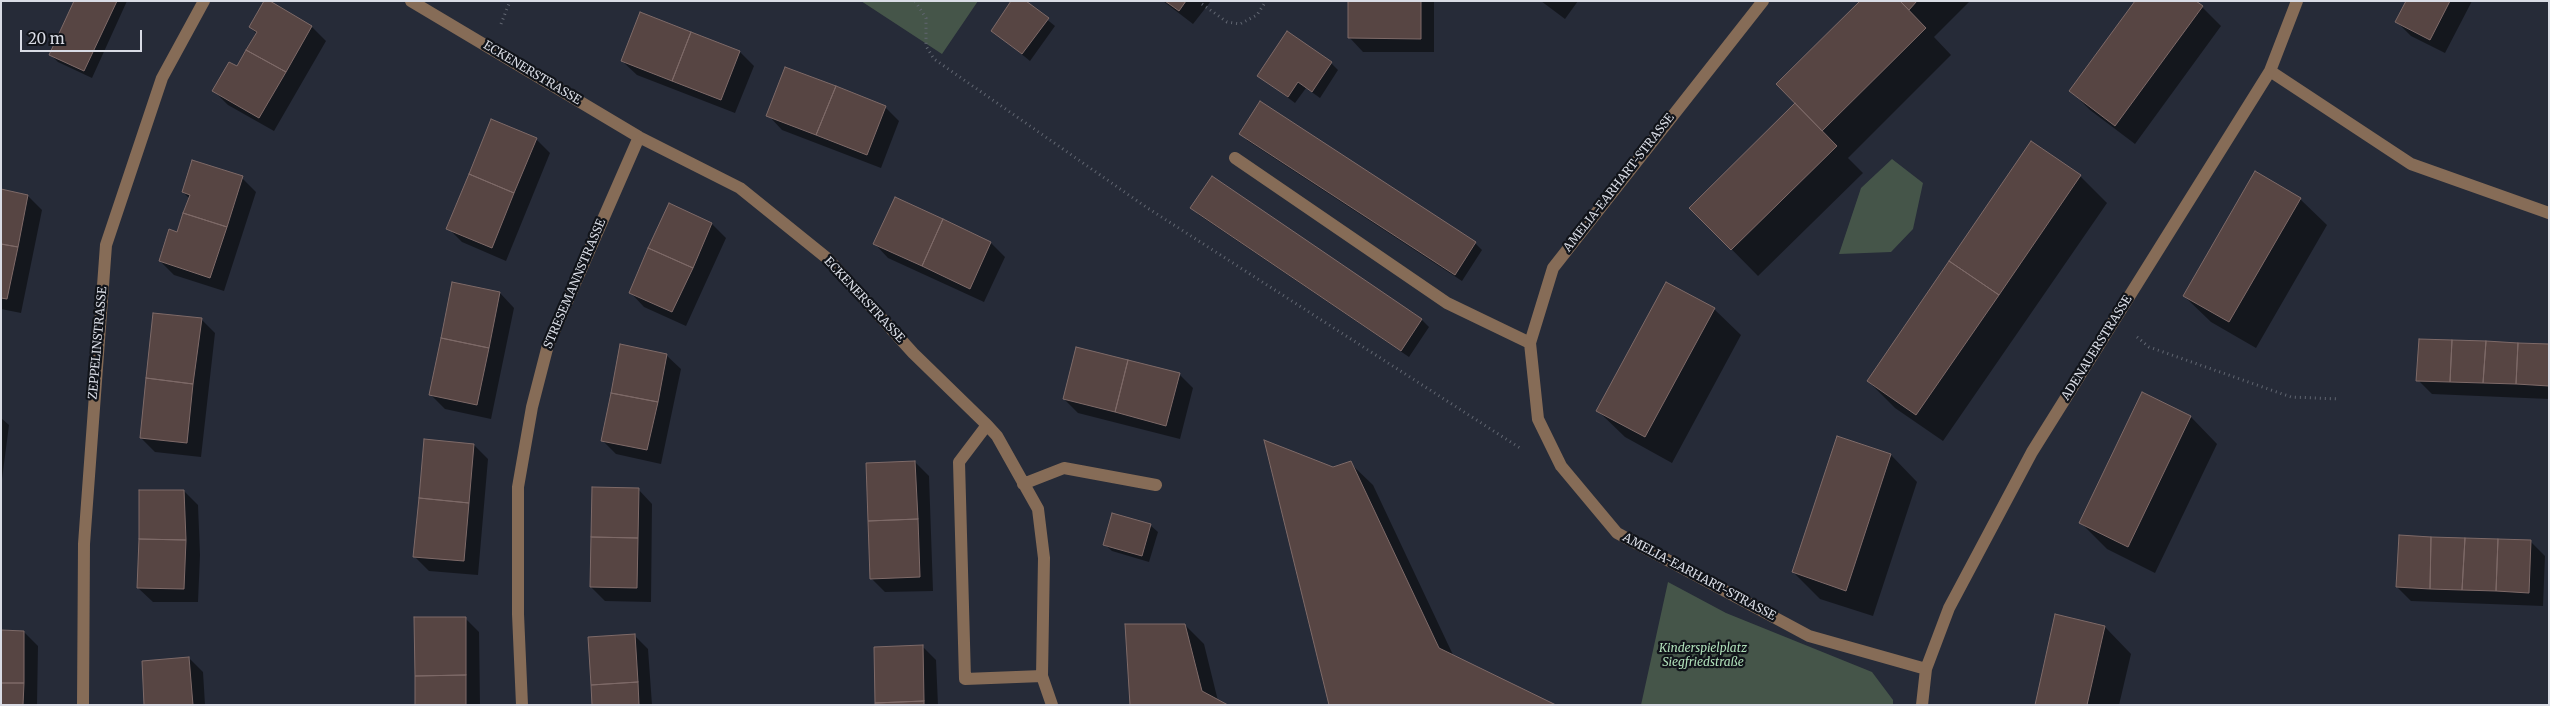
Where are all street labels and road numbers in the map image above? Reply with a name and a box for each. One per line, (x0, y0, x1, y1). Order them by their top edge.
street label: ECKENERSTRASSE (481, 38, 583, 108)
street label: AMELIA-EARHART-STRASSE (1561, 111, 1677, 255)
street label: STRESEMANNSTRASSE (541, 217, 609, 351)
street label: ECKENERSTRASSE (821, 254, 907, 346)
street label: ZEPPELINSTRASSE (86, 286, 110, 400)
street label: ADENAUERSTRASSE (2059, 293, 2135, 403)
street label: AMELIA-EARHART-STRASSE (1620, 530, 1778, 624)

